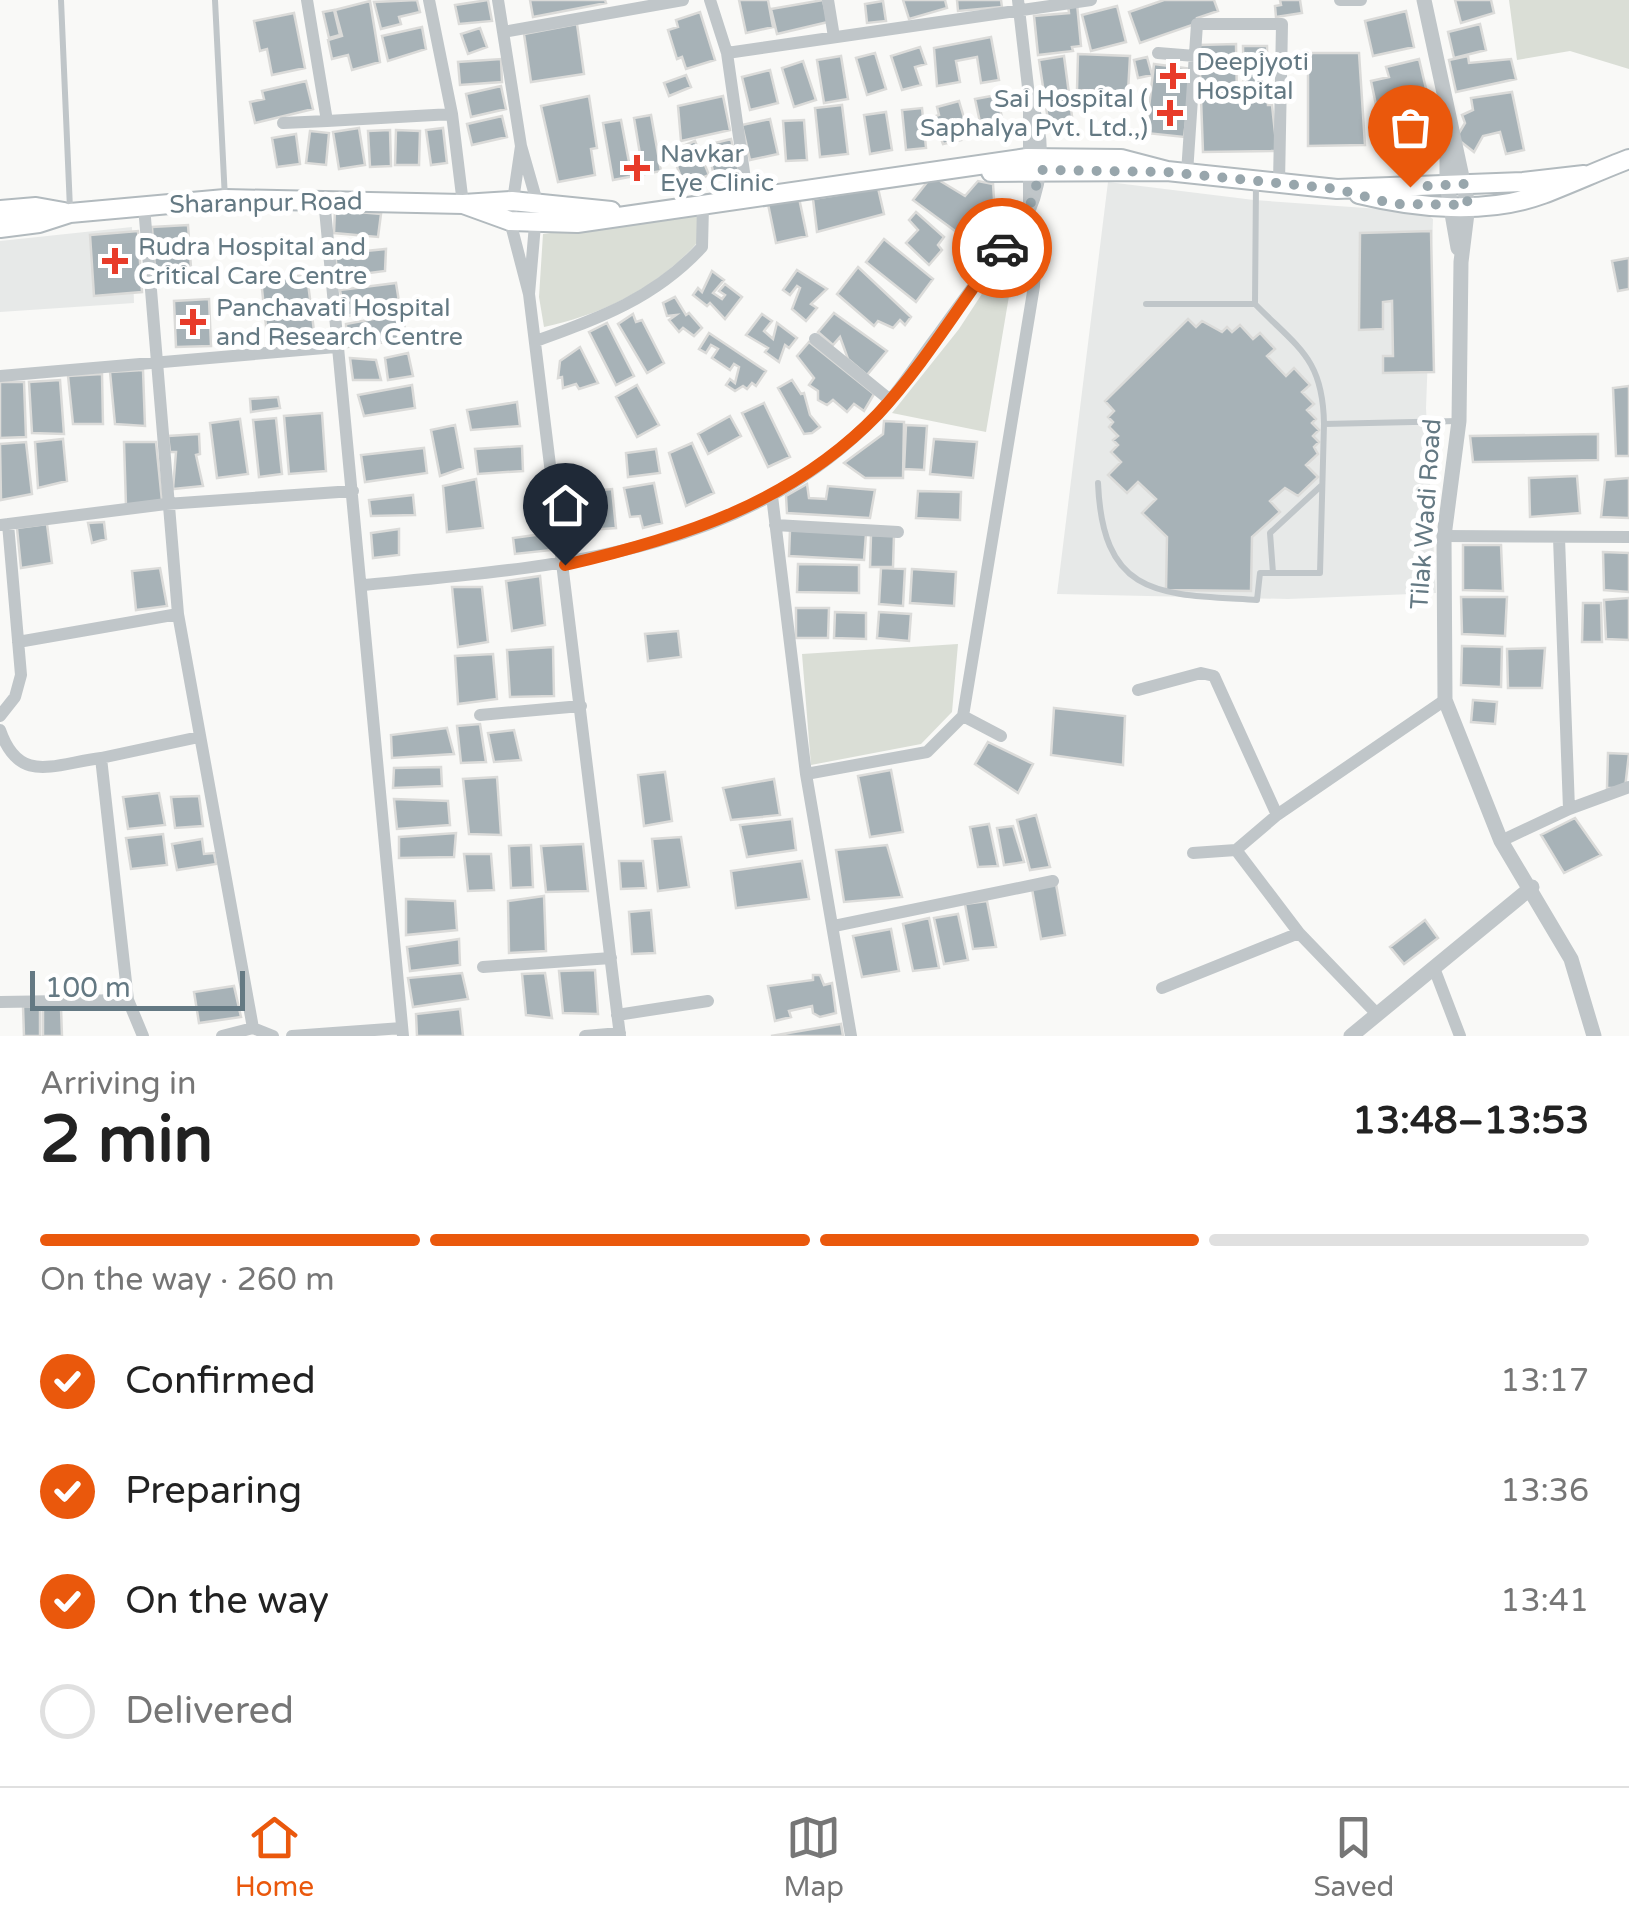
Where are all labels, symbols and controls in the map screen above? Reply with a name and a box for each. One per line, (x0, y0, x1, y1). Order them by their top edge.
place label: Deepjyoti Hospital (1196, 47, 1309, 106)
marker: Deepjyoti Hospital (1160, 63, 1186, 89)
place label: Sai Hospital ( Saphalya Pvt. Ltd.,) (920, 84, 1148, 143)
pin (1368, 85, 1453, 188)
marker: Sai Hospital ( Saphalya Pvt. Ltd.,) (1157, 100, 1183, 126)
icon: bag (1383, 100, 1438, 155)
place label: Navkar Eye Clinic (660, 139, 774, 198)
marker: Navkar Eye Clinic (624, 155, 650, 181)
street label: Sharanpur Road (169, 186, 363, 220)
courier (952, 198, 1052, 298)
icon: car (975, 221, 1030, 276)
place label: Rudra Hospital and Critical Care Centre (138, 232, 367, 291)
marker: Rudra Hospital and Critical Care Centre (102, 248, 128, 274)
place label: Panchavati Hospital and Research Centre (216, 293, 463, 352)
marker: Panchavati Hospital and Research Centre (180, 309, 206, 335)
street label: Tilak Wadi Road (1404, 418, 1448, 610)
pin (523, 463, 608, 566)
icon: home (538, 478, 593, 533)
scale bar (30, 966, 245, 1010)
text: 100 m (45, 971, 131, 1005)
text: Arriving in (40, 1065, 197, 1103)
text: 13:48–13:53 (1352, 1098, 1589, 1144)
text: 2 min (40, 1101, 213, 1180)
text: On the way · 260 m (40, 1261, 335, 1299)
icon: check (40, 1354, 95, 1409)
text: Confirmed (125, 1358, 316, 1404)
text: 13:17 (1500, 1362, 1589, 1400)
icon: check (40, 1464, 95, 1519)
text: Preparing (125, 1468, 302, 1514)
text: 13:36 (1500, 1472, 1589, 1510)
icon: check (40, 1574, 95, 1629)
text: On the way (125, 1578, 329, 1624)
text: 13:41 (1500, 1582, 1589, 1620)
text: Delivered (125, 1688, 294, 1734)
tab: Home (235, 1810, 314, 1904)
tab: Map (783, 1810, 844, 1904)
tab: Saved (1313, 1810, 1394, 1904)

